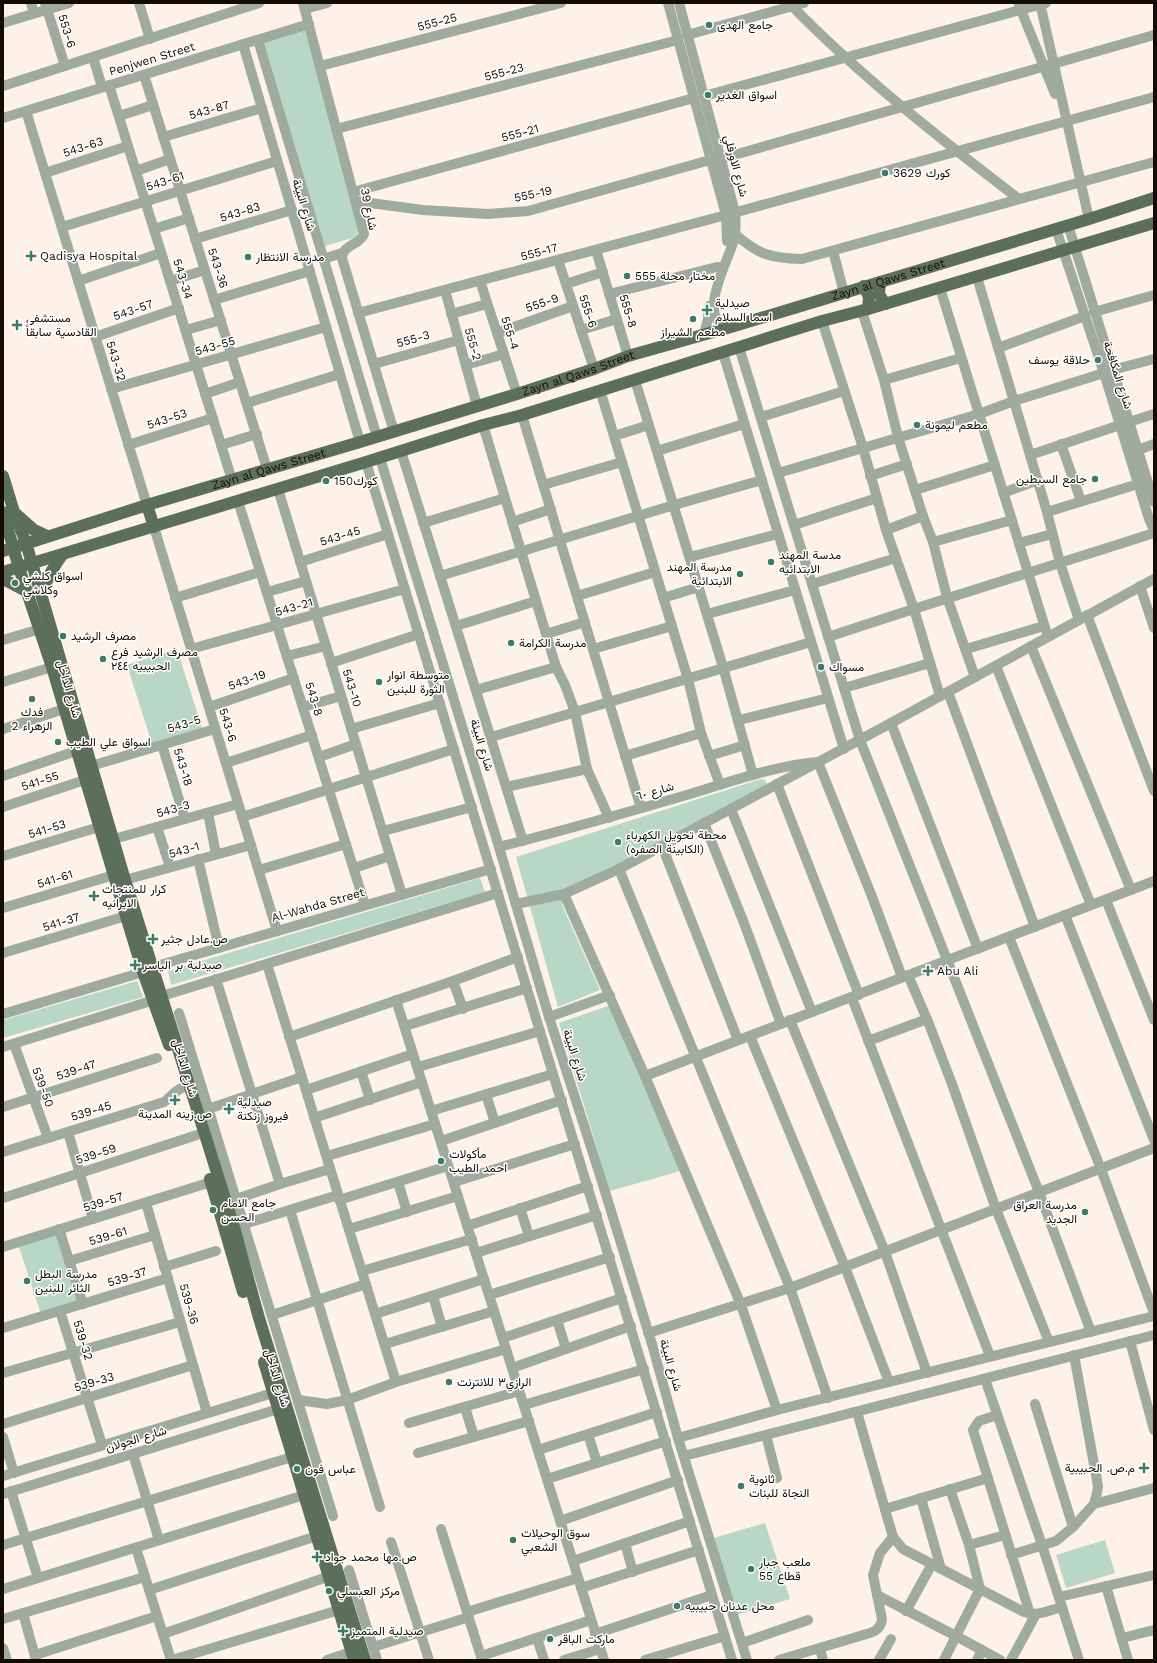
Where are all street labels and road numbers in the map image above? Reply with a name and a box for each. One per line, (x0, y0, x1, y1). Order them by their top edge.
street label: 555-25 (416, 10, 458, 34)
street label: 553-6 (55, 13, 79, 49)
street label: Penjwen Street (107, 39, 197, 79)
street label: 555-23 (483, 60, 525, 84)
street label: 543-87 (187, 98, 231, 122)
street label: 555-21 (500, 121, 540, 145)
street label: شارع الاورفلي (718, 133, 751, 199)
street label: 543-63 (61, 134, 105, 160)
street label: 543-61 (144, 168, 186, 194)
street label: شارع البيئة (288, 177, 319, 233)
street label: 555-19 (513, 183, 553, 205)
street label: شارع 39 (356, 187, 380, 232)
street label: 543-83 (218, 199, 262, 225)
street label: 555-17 (519, 240, 559, 264)
street label: 543-36 (205, 246, 231, 290)
street label: Zayn al Qaws Street (830, 256, 947, 303)
street label: 543-34 (170, 257, 196, 301)
street label: 555-9 (523, 291, 561, 315)
street label: 555-6 (576, 292, 600, 330)
street label: 555-8 (616, 292, 640, 330)
street label: 543-57 (111, 297, 155, 323)
street label: 555-4 (498, 314, 522, 352)
street label: 555-2 (462, 326, 484, 362)
street label: 555-3 (395, 328, 431, 350)
street label: 543-55 (193, 334, 237, 358)
street label: 543-32 (103, 339, 129, 383)
street label: شارع المكافحة (1099, 339, 1136, 411)
street label: Zayn al Qaws Street (520, 348, 636, 399)
street label: 543-53 (145, 406, 189, 432)
street label: Zayn al Qaws Street (210, 446, 327, 492)
street label: 543-45 (318, 523, 362, 549)
street label: 543-21 (273, 595, 315, 619)
street label: شارع الداخل (52, 658, 84, 720)
street label: 543-19 (226, 667, 268, 693)
street label: 543-10 (340, 667, 364, 709)
street label: 543-8 (302, 680, 326, 718)
street label: 543-6 (216, 706, 240, 744)
street label: 543-5 (165, 712, 203, 736)
street label: شارع البيئة (466, 717, 497, 773)
street label: 543-18 (171, 746, 195, 788)
street label: 541-55 (19, 768, 61, 794)
street label: شارع ٦٠ (634, 779, 676, 805)
street label: 543-3 (155, 798, 191, 820)
street label: 541-53 (26, 817, 68, 841)
street label: 543-1 (167, 839, 201, 861)
street label: 541-61 (35, 867, 75, 891)
street label: Al-Wahda Street (270, 885, 366, 925)
street label: 541-37 (41, 910, 81, 934)
street label: شارع البيئة (558, 1027, 590, 1083)
street label: شارع الداخل (168, 1037, 200, 1099)
street label: 539-47 (54, 1057, 98, 1083)
street label: 539-50 (29, 1065, 57, 1109)
street label: 539-45 (69, 1098, 113, 1124)
street label: 539-59 (74, 1141, 118, 1167)
street label: 539-57 (81, 1189, 125, 1215)
street label: 539-61 (87, 1224, 129, 1248)
street label: 539-37 (106, 1264, 149, 1290)
street label: 539-36 (177, 1282, 201, 1326)
street label: 539-32 (70, 1318, 96, 1362)
street label: شارع البيئة (655, 1337, 685, 1393)
street label: شارع الداخل (260, 1347, 292, 1409)
street label: 539-33 (72, 1369, 116, 1395)
street label: شارع الجولان (104, 1423, 169, 1457)

